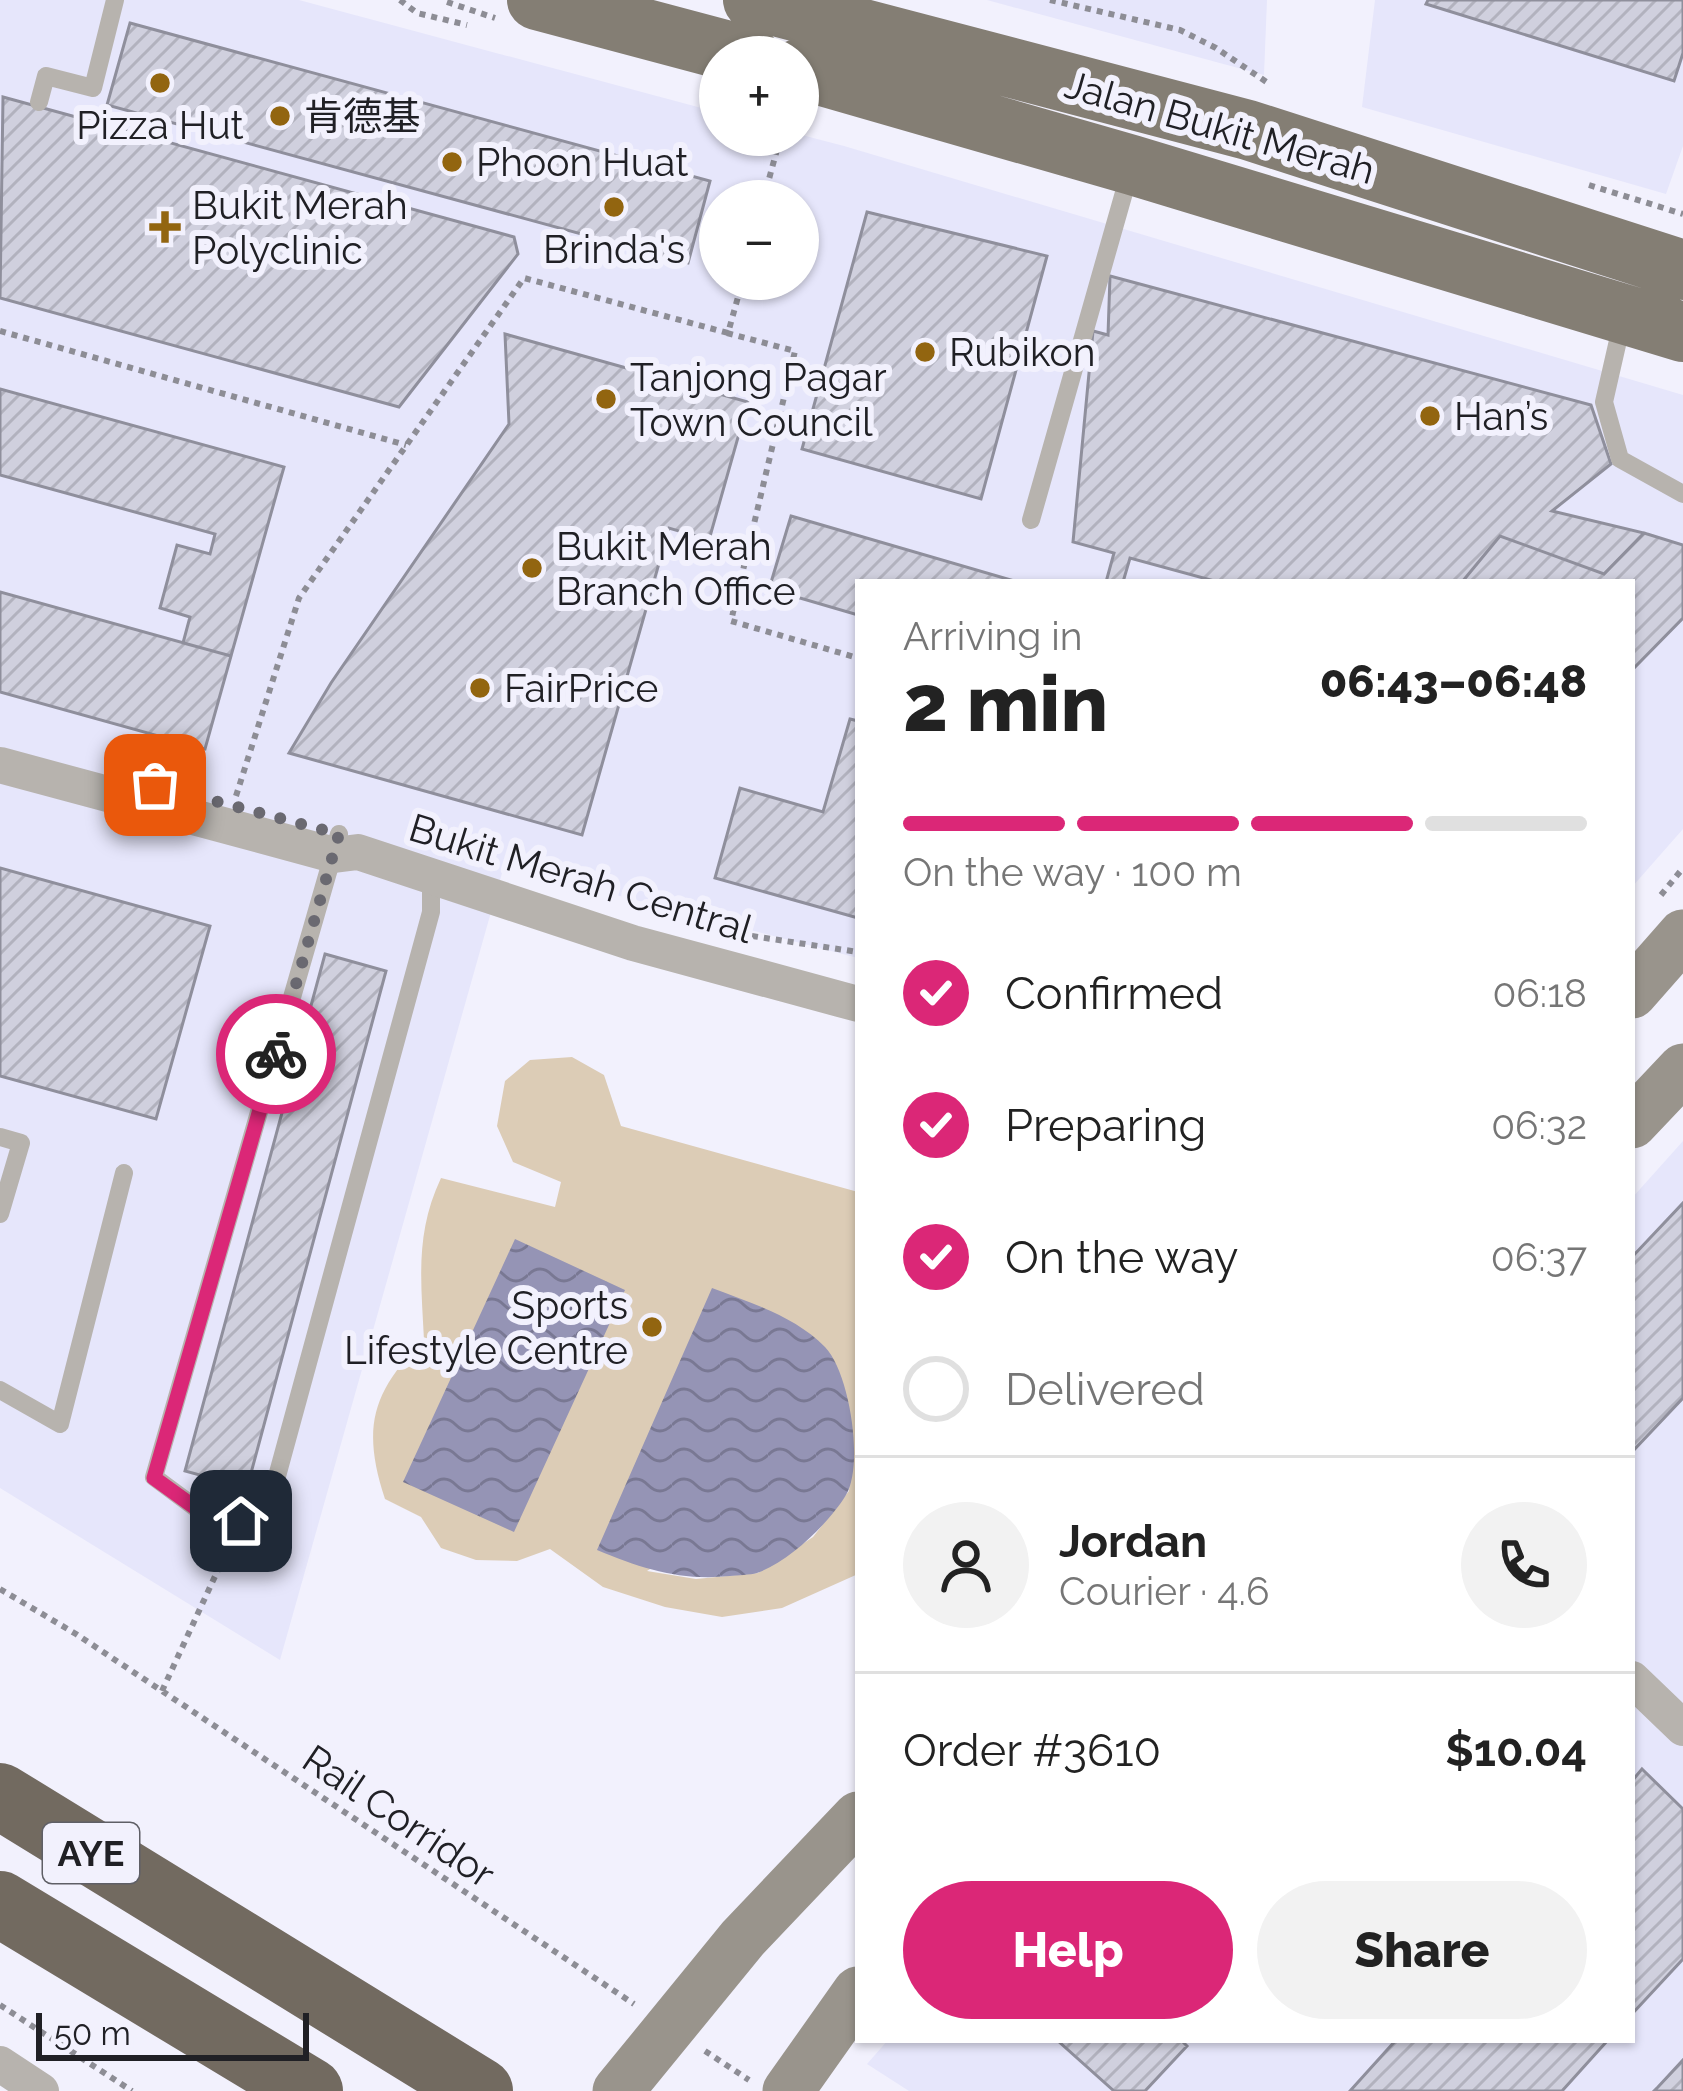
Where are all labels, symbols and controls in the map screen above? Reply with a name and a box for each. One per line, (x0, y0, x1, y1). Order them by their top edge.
map controls (699, 36, 819, 300)
button: + (699, 36, 819, 156)
street label: Jalan Bukit Merah (1060, 61, 1380, 193)
marker: Pizza Hut (147, 70, 173, 96)
place label: 肯德基 (304, 93, 421, 139)
place label: Pizza Hut (76, 102, 244, 148)
marker: 肯德基 (267, 103, 293, 129)
place label: Phoon Huat (476, 139, 688, 185)
marker: Phoon Huat (439, 149, 465, 175)
button: − (699, 180, 819, 300)
place label: Bukit Merah Polyclinic (192, 182, 408, 273)
marker: Brinda's (601, 194, 627, 220)
marker: Bukit Merah Polyclinic (149, 211, 181, 243)
place label: Brinda's (543, 226, 685, 272)
place label: Rubikon (949, 329, 1095, 375)
marker: Rubikon (912, 339, 938, 365)
place label: Tanjong Pagar Town Council (630, 354, 887, 445)
marker: Tanjong Pagar Town Council (593, 386, 619, 412)
place label: Han’s (1454, 393, 1548, 439)
marker: Han’s (1417, 403, 1443, 429)
place label: Bukit Merah Branch Office (556, 523, 796, 614)
marker: Bukit Merah Branch Office (519, 555, 545, 581)
text: Arriving in (903, 613, 1083, 659)
text: 06:43–06:48 (1320, 655, 1587, 708)
text: 2 min (903, 658, 1108, 749)
place label: FairPrice (504, 665, 658, 711)
marker: FairPrice (467, 675, 493, 701)
pin (104, 734, 206, 836)
icon: bag (122, 752, 188, 818)
street label: Bukit Merah Central (404, 804, 758, 952)
text: On the way · 100 m (903, 849, 1242, 895)
icon: check (903, 960, 969, 1026)
text: Confirmed (1005, 967, 1223, 1020)
text: 06:18 (1492, 970, 1587, 1016)
courier (216, 994, 336, 1114)
icon: bike (243, 1021, 309, 1087)
icon: check (903, 1092, 969, 1158)
text: Preparing (1005, 1099, 1206, 1152)
text: 06:32 (1491, 1102, 1587, 1148)
icon: check (903, 1224, 969, 1290)
text: On the way (1005, 1231, 1239, 1284)
text: 06:37 (1491, 1234, 1587, 1280)
place label: Sports Lifestyle Centre (344, 1282, 628, 1373)
marker: Sports Lifestyle Centre (639, 1314, 665, 1340)
text: Delivered (1005, 1363, 1205, 1416)
pin (190, 1470, 292, 1572)
icon: home (208, 1488, 274, 1554)
button: person (903, 1502, 1029, 1628)
button: phone (1461, 1502, 1587, 1628)
text: Jordan (1059, 1515, 1207, 1568)
text: Courier · 4.6 (1059, 1568, 1269, 1614)
text: Order #3610 (903, 1724, 1161, 1777)
text: $10.04 (1445, 1724, 1587, 1777)
street label: Rail Corridor (294, 1735, 504, 1897)
road number: AYE (43, 1823, 139, 1883)
button: Help (903, 1881, 1233, 2019)
button: Share (1257, 1881, 1587, 2019)
scale bar (36, 2007, 309, 2060)
text: 50 m (54, 2014, 131, 2053)

